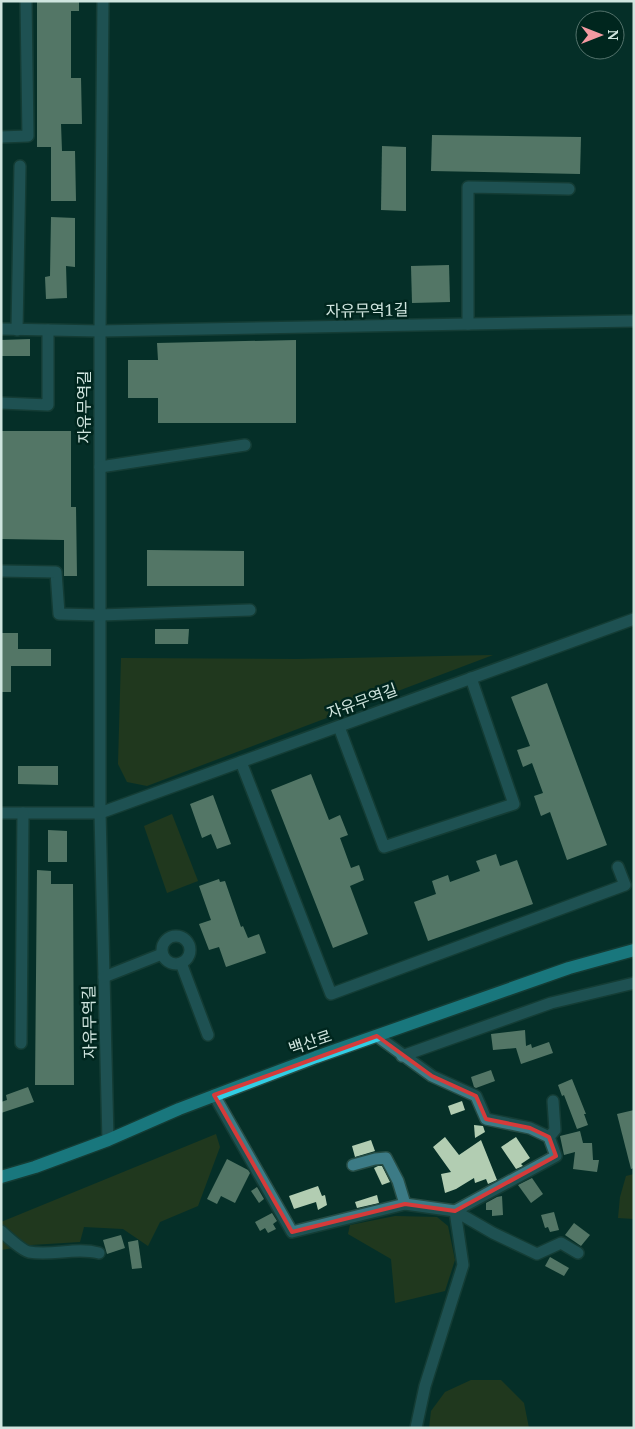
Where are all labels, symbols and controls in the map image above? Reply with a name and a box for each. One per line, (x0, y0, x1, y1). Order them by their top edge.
north arrow (575, 10, 625, 60)
text: N (604, 29, 623, 41)
street label: 자유무역1길 (326, 298, 408, 322)
street label: 자유무역길 (73, 370, 95, 444)
street label: 자유무역길 (324, 678, 400, 724)
street label: 자유무역길 (77, 985, 101, 1059)
street label: 백산로 (286, 1024, 335, 1060)

